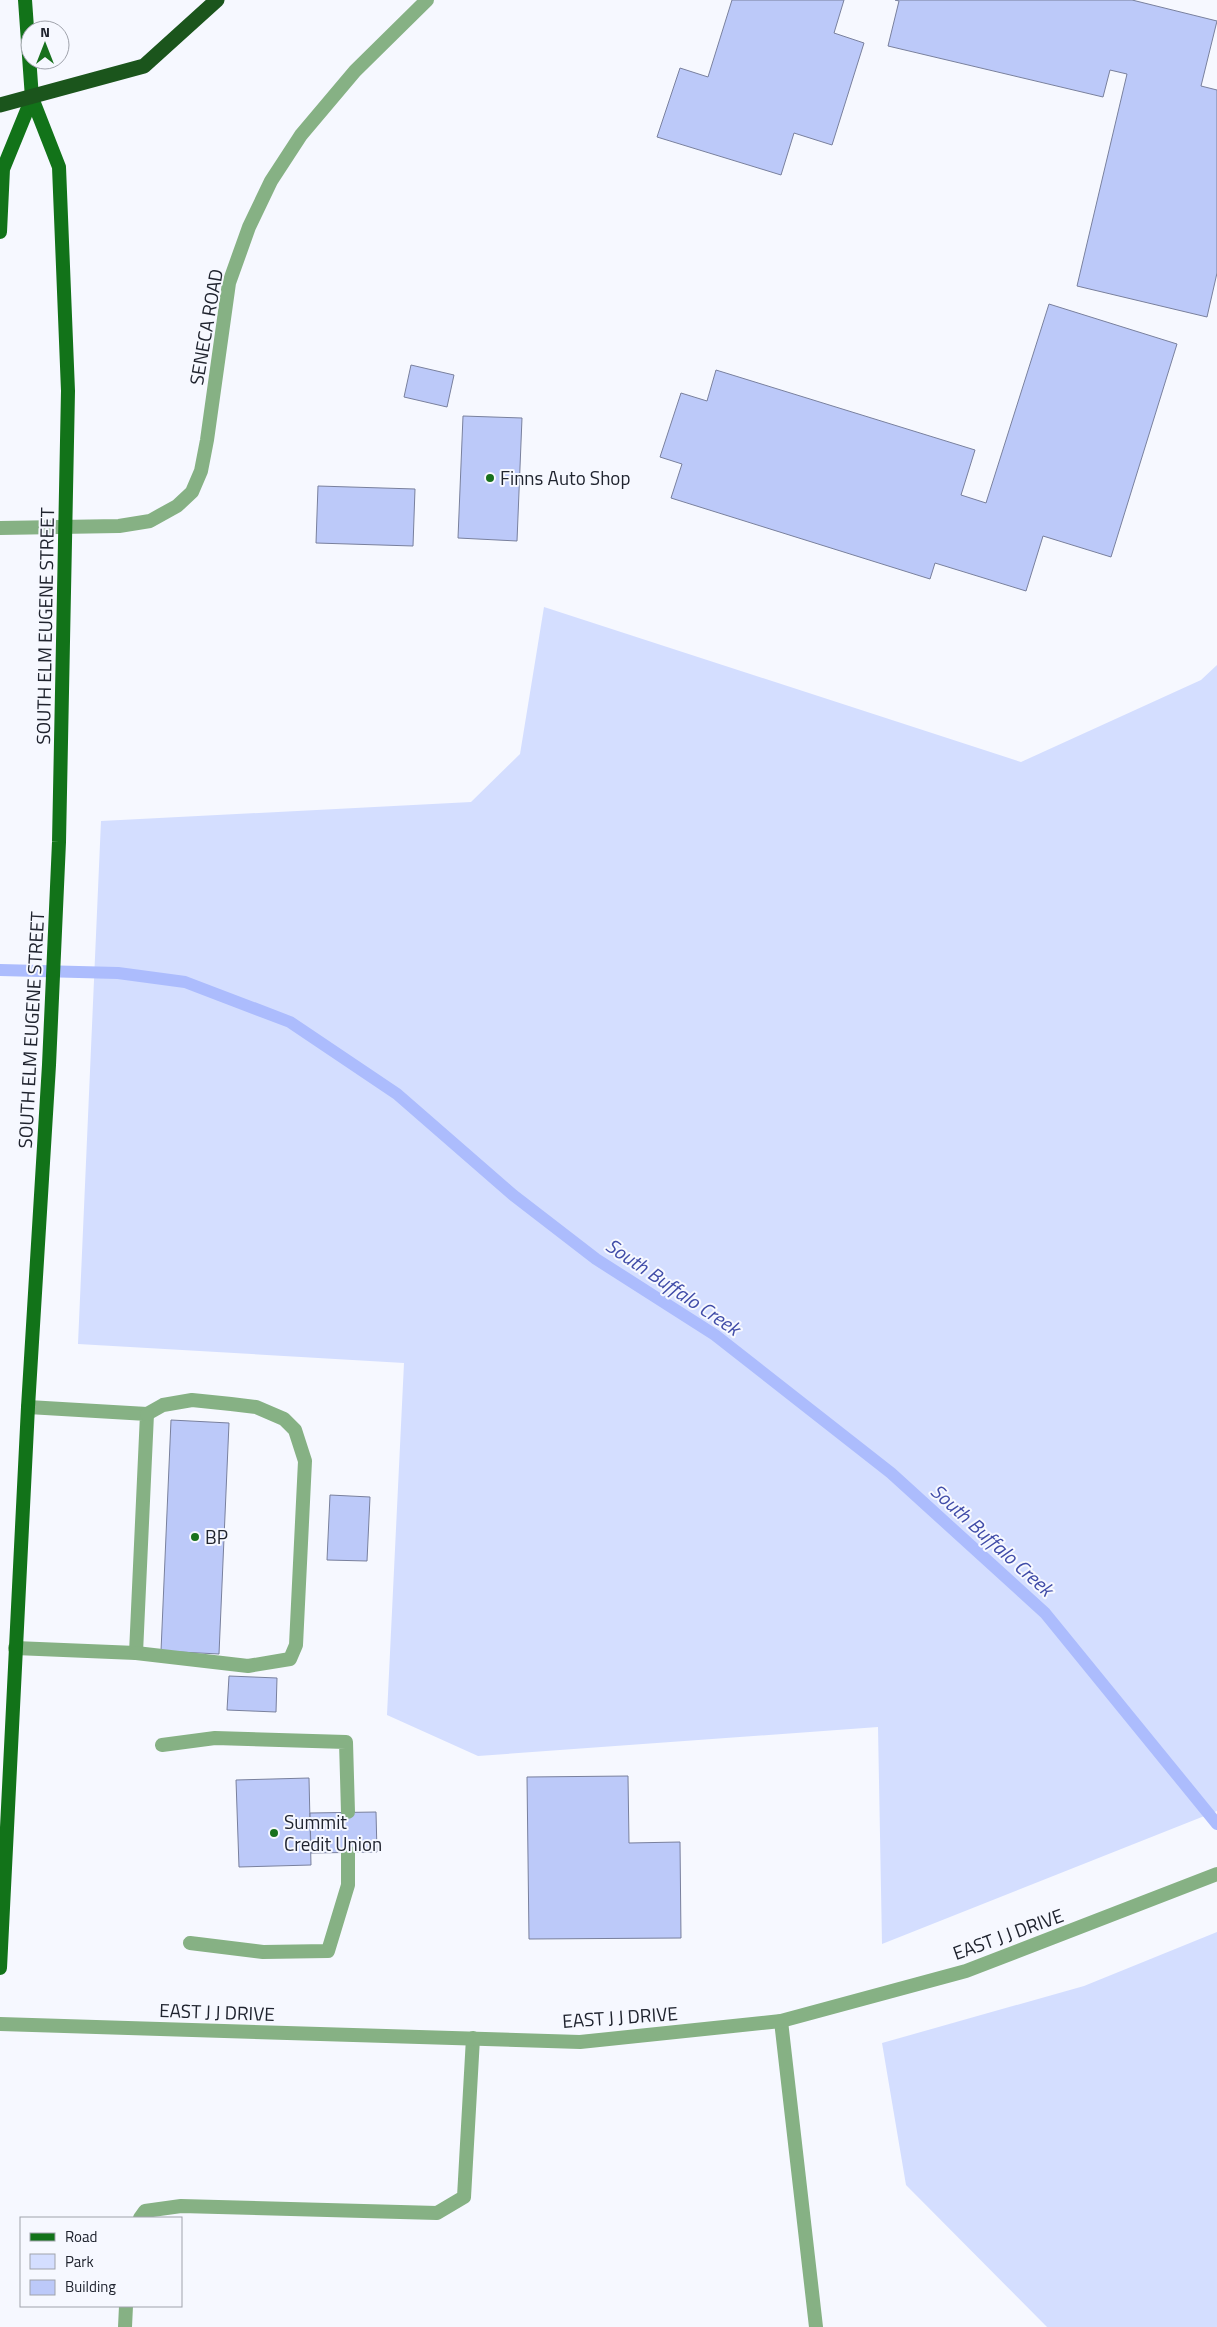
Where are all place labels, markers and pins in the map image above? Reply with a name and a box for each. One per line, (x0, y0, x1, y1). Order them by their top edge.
place label: Finns Auto Shop (500, 463, 630, 492)
marker: Finns Auto Shop (484, 472, 496, 484)
place label: BP (205, 1522, 228, 1551)
marker: BP (189, 1531, 201, 1543)
place label: Summit Credit Union (284, 1807, 382, 1858)
marker: Summit Credit Union (268, 1827, 280, 1839)

